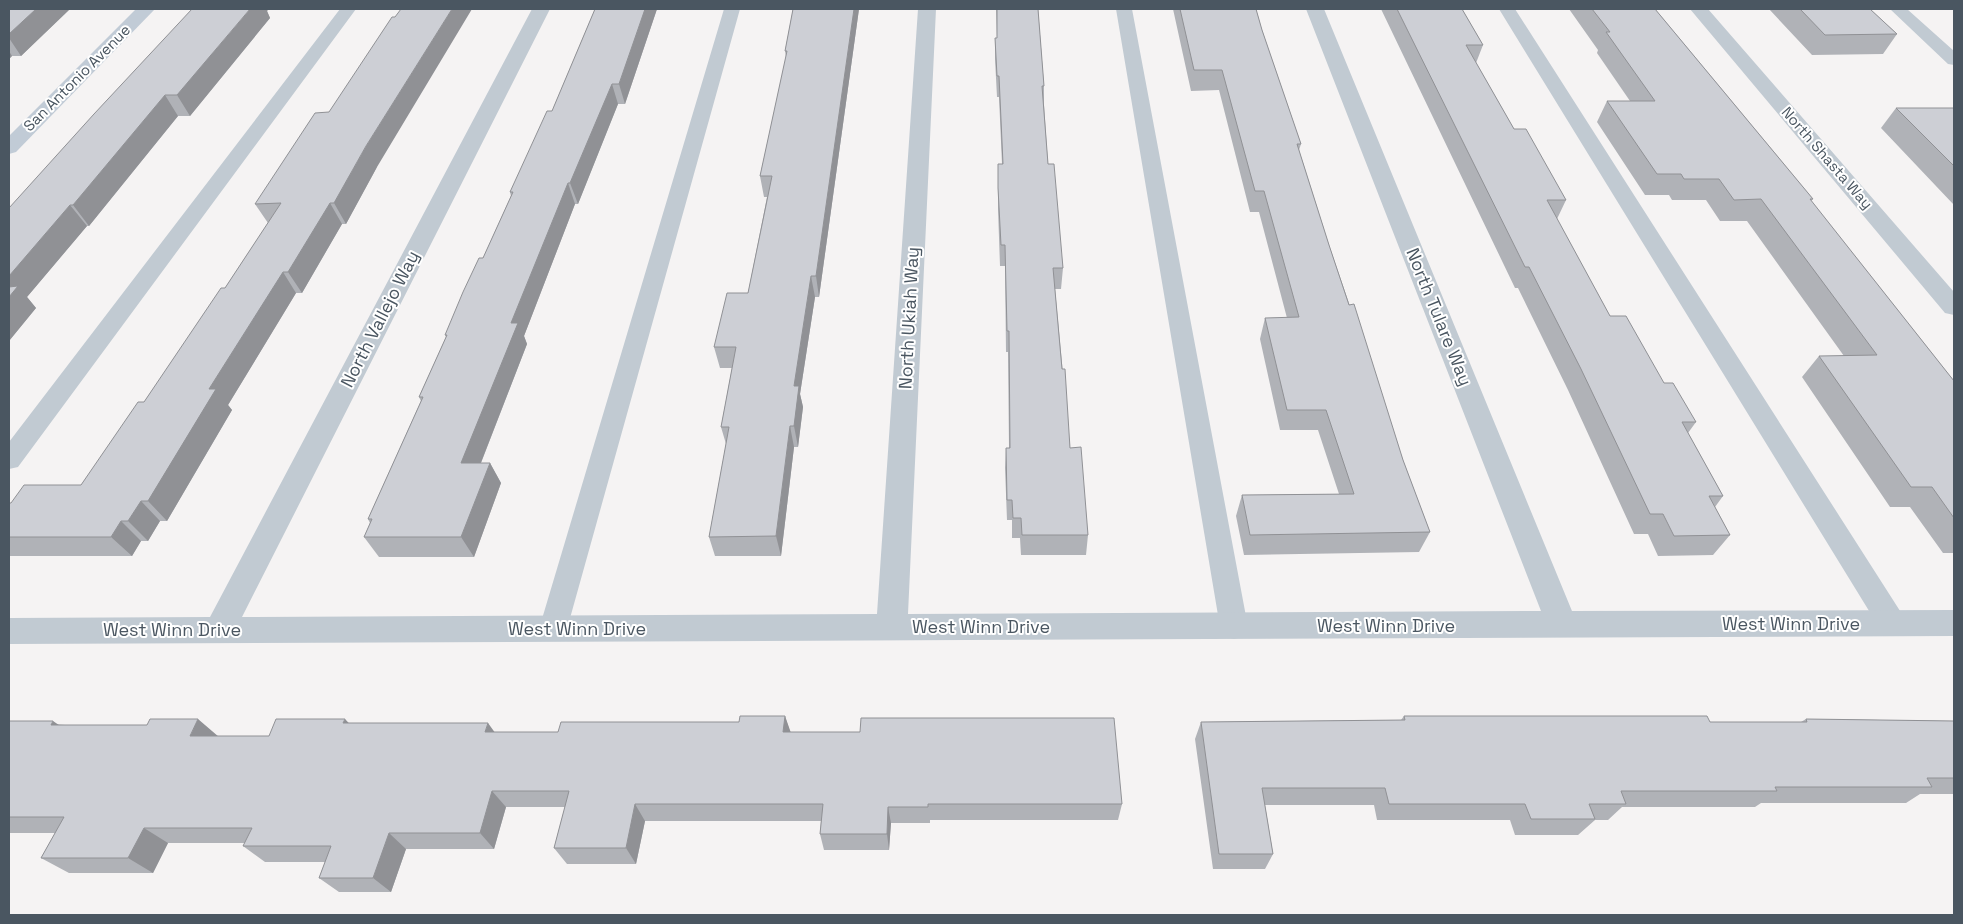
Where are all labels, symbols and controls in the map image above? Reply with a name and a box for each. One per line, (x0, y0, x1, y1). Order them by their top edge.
street label: San Antonio Avenue (19, 20, 134, 135)
street label: North Shasta Way (1778, 103, 1877, 213)
street label: North Tulare Way (1401, 245, 1478, 389)
street label: North Vallejo Way (335, 246, 424, 391)
street label: North Ukiah Way (893, 246, 924, 390)
street label: West Winn Drive (1722, 612, 1860, 635)
street label: West Winn Drive (1317, 614, 1455, 637)
street label: West Winn Drive (912, 615, 1050, 638)
street label: West Winn Drive (508, 617, 646, 640)
street label: West Winn Drive (103, 618, 241, 641)

